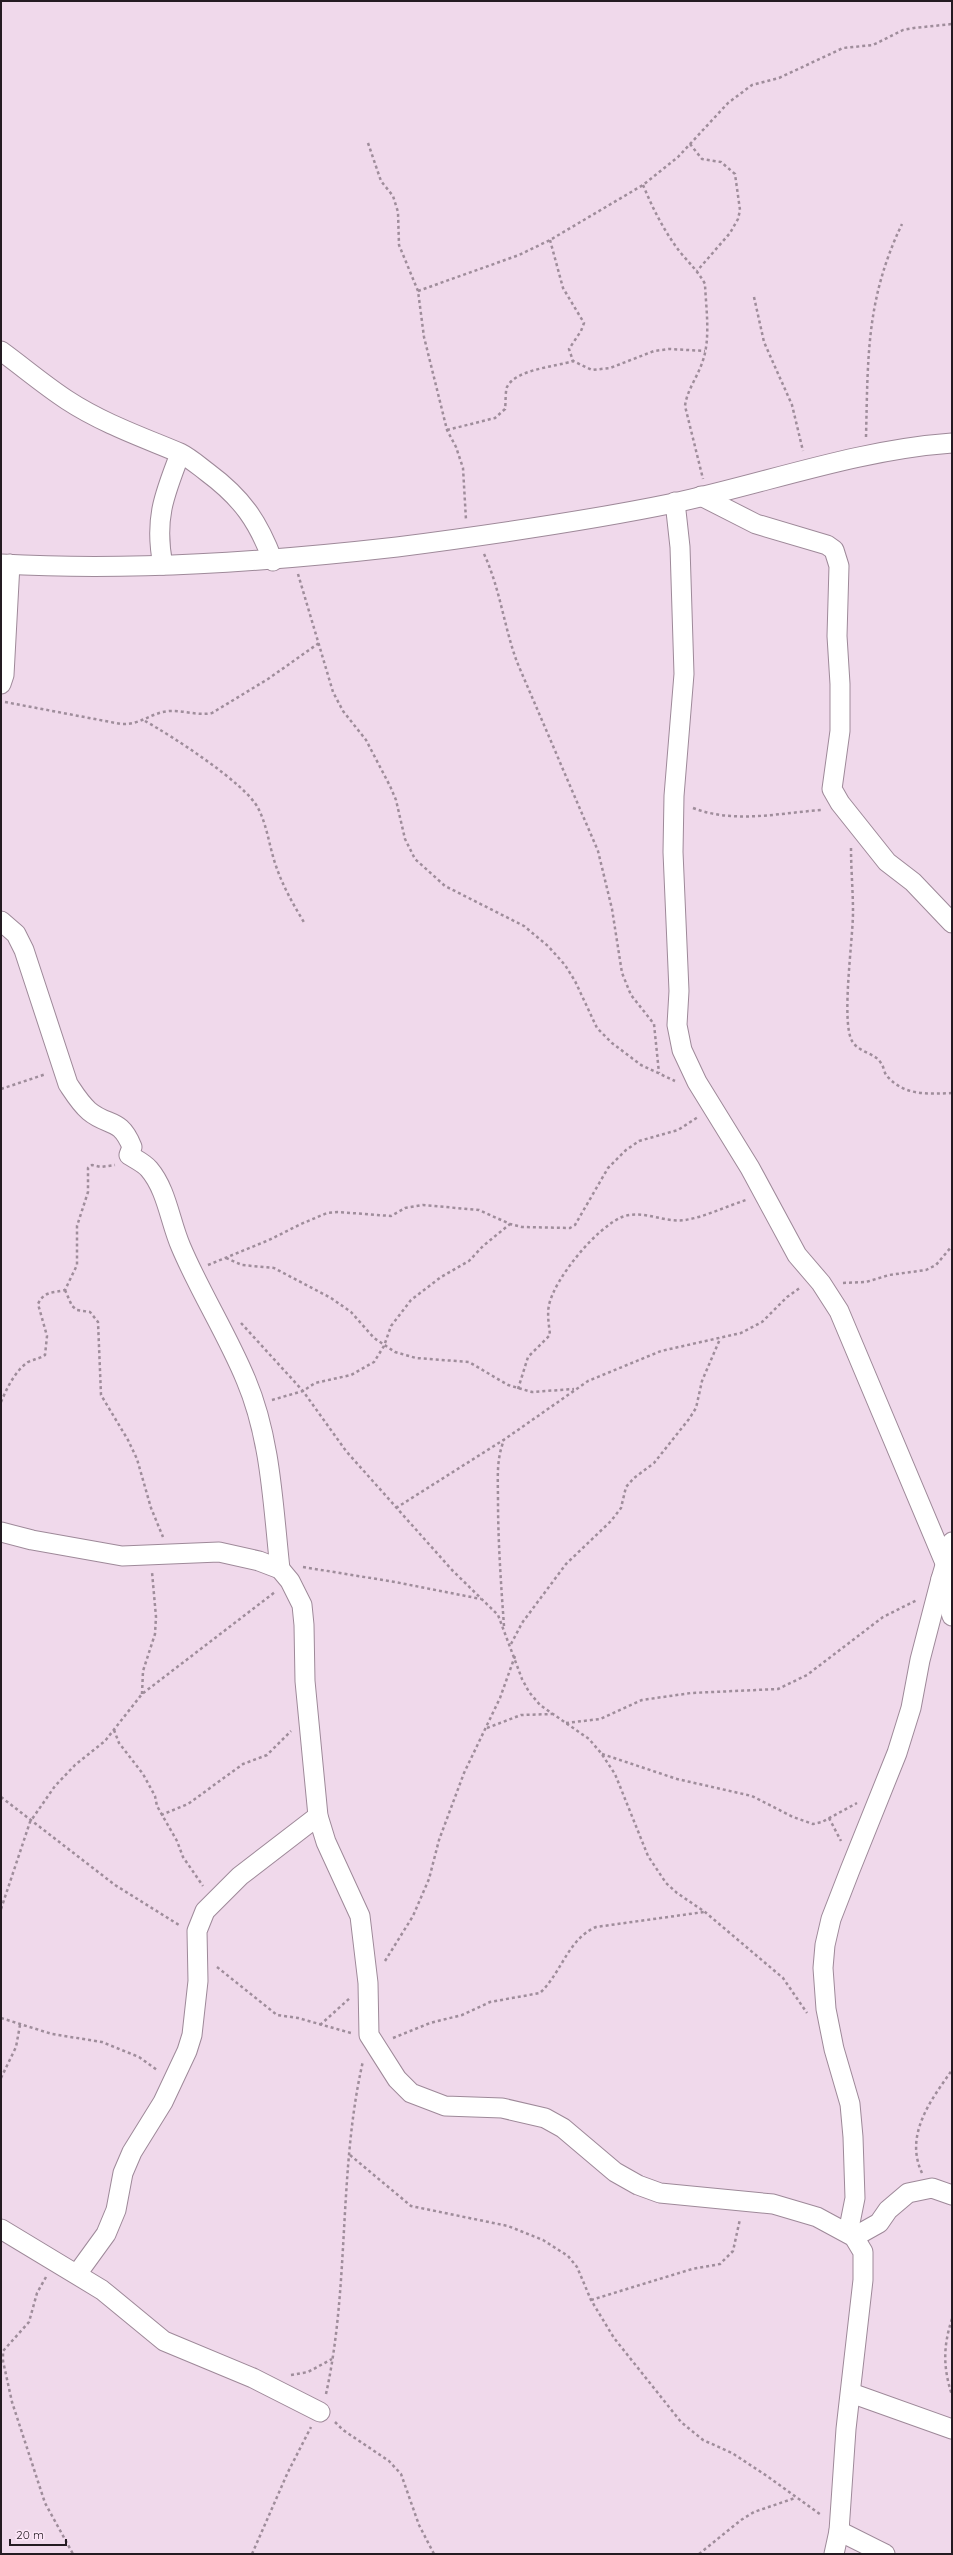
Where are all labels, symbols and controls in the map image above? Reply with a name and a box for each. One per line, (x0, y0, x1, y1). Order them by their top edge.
scale bar (10, 2521, 66, 2547)
text: 20 m (16, 2527, 44, 2542)

